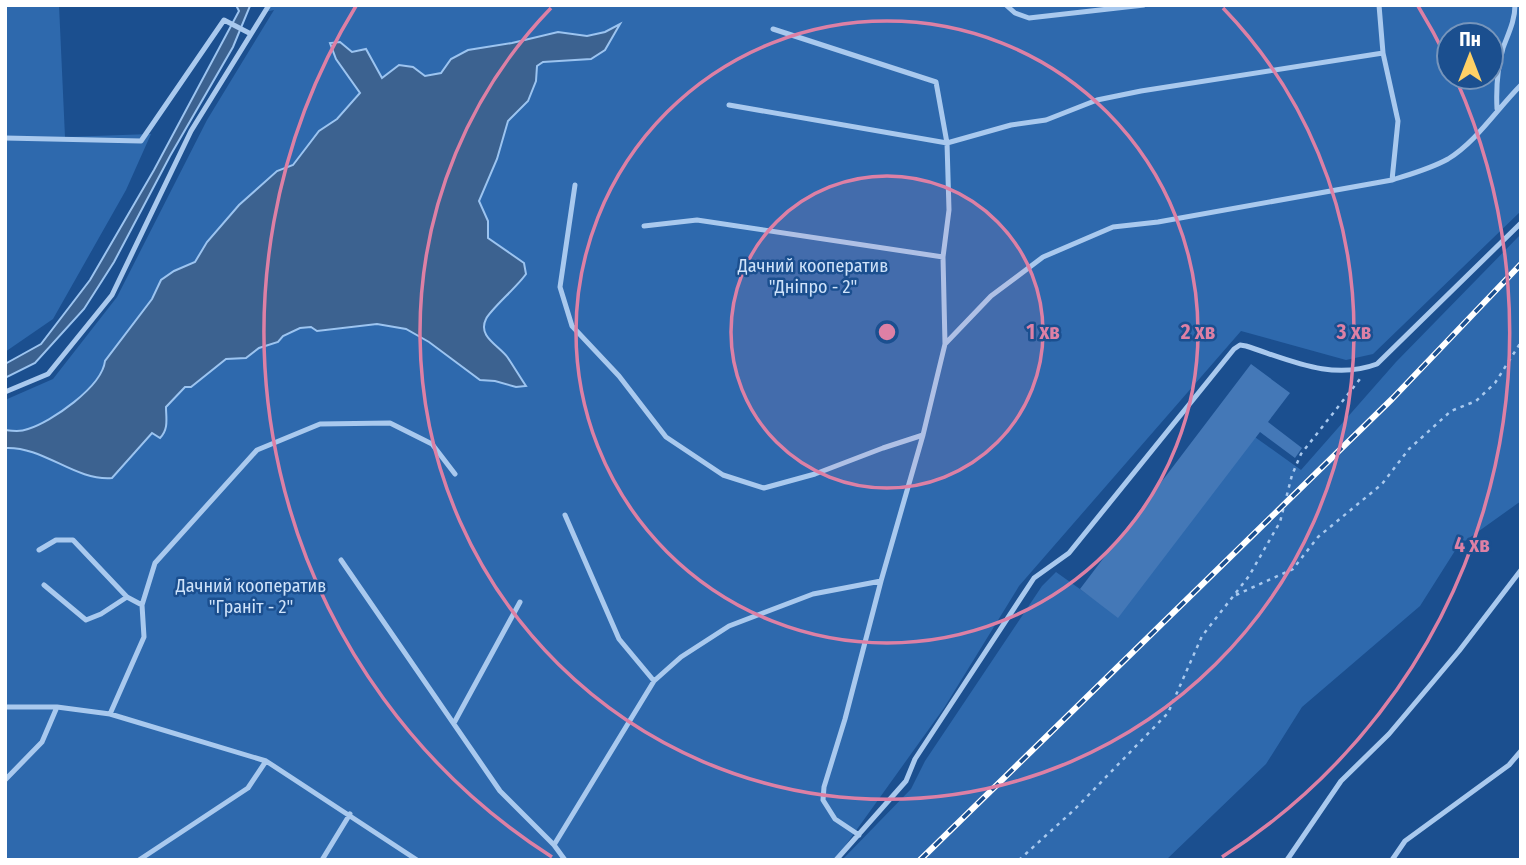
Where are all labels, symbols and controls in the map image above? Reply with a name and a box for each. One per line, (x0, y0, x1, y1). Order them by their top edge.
north arrow (1435, 21, 1505, 91)
text: Пн (1459, 28, 1481, 51)
park label: Дачний кооператив "Дніпро - 2" (737, 255, 888, 298)
text: 1 хв (1026, 319, 1060, 345)
text: 2 хв (1180, 319, 1216, 345)
text: 3 хв (1336, 319, 1372, 345)
centre of rings (875, 320, 899, 344)
text: 4 хв (1454, 532, 1490, 558)
park label: Дачний кооператив "Граніт - 2" (175, 575, 326, 618)

